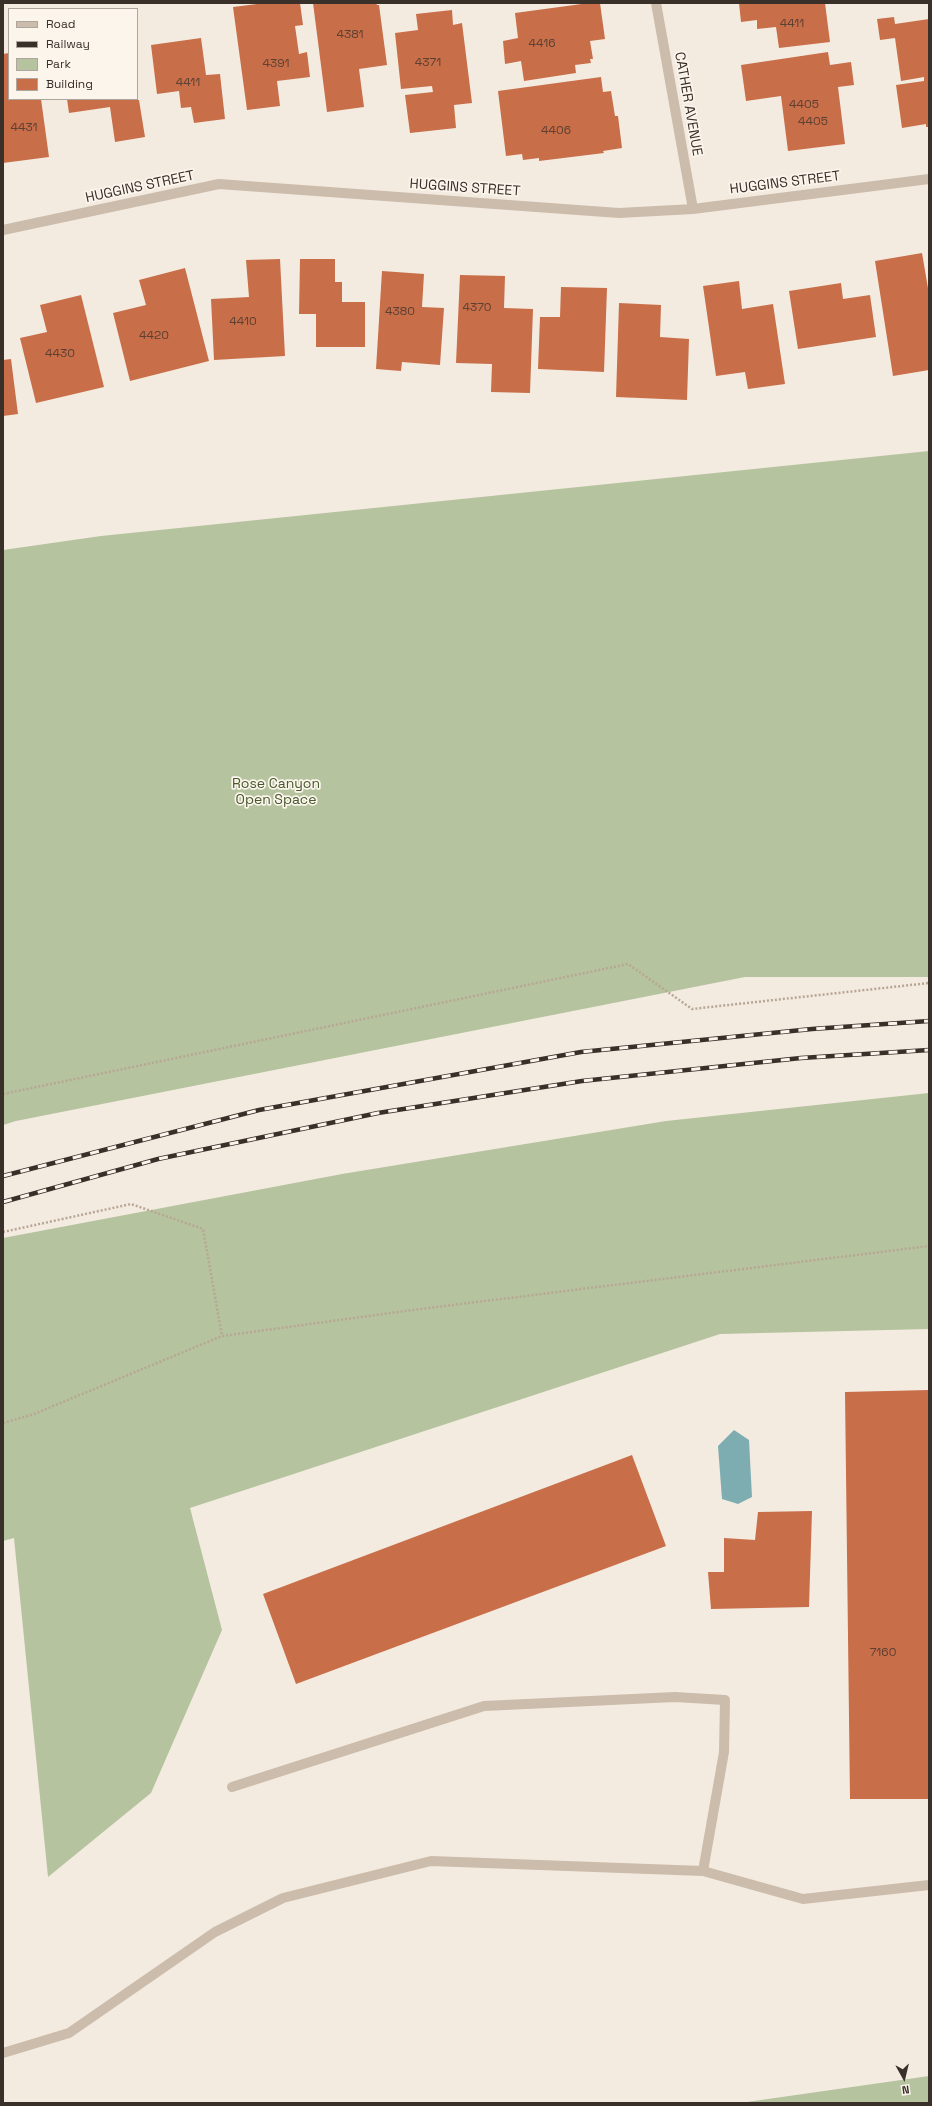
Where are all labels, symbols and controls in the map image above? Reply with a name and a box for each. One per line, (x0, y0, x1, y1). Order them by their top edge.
legend (8, 8, 138, 100)
text: Road (46, 16, 75, 32)
house number: 4411 (780, 17, 804, 31)
house number: 4381 (336, 28, 364, 42)
text: Railway (46, 36, 90, 52)
house number: 4416 (528, 37, 556, 51)
street label: CATHER AVENUE (671, 51, 705, 157)
text: Park (46, 56, 71, 72)
house number: 4371 (415, 56, 441, 70)
house number: 4391 (262, 57, 290, 71)
text: Building (46, 76, 93, 92)
house number: 4411 (176, 76, 200, 90)
house number: 4405 (789, 98, 819, 112)
house number: 4405 (798, 115, 828, 129)
house number: 4431 (10, 121, 38, 135)
house number: 4406 (541, 124, 571, 138)
street label: HUGGINS STREET (84, 167, 196, 207)
street label: HUGGINS STREET (729, 168, 841, 198)
street label: HUGGINS STREET (409, 176, 521, 200)
house number: 4370 (462, 301, 492, 315)
house number: 4380 (385, 305, 415, 319)
house number: 4410 (229, 315, 257, 329)
house number: 4420 (139, 329, 169, 343)
house number: 4430 (45, 347, 75, 361)
park label: Rose Canyon Open Space (232, 776, 320, 808)
house number: 7160 (870, 1646, 896, 1660)
north arrow (884, 2058, 924, 2098)
text: N (901, 2082, 910, 2097)

